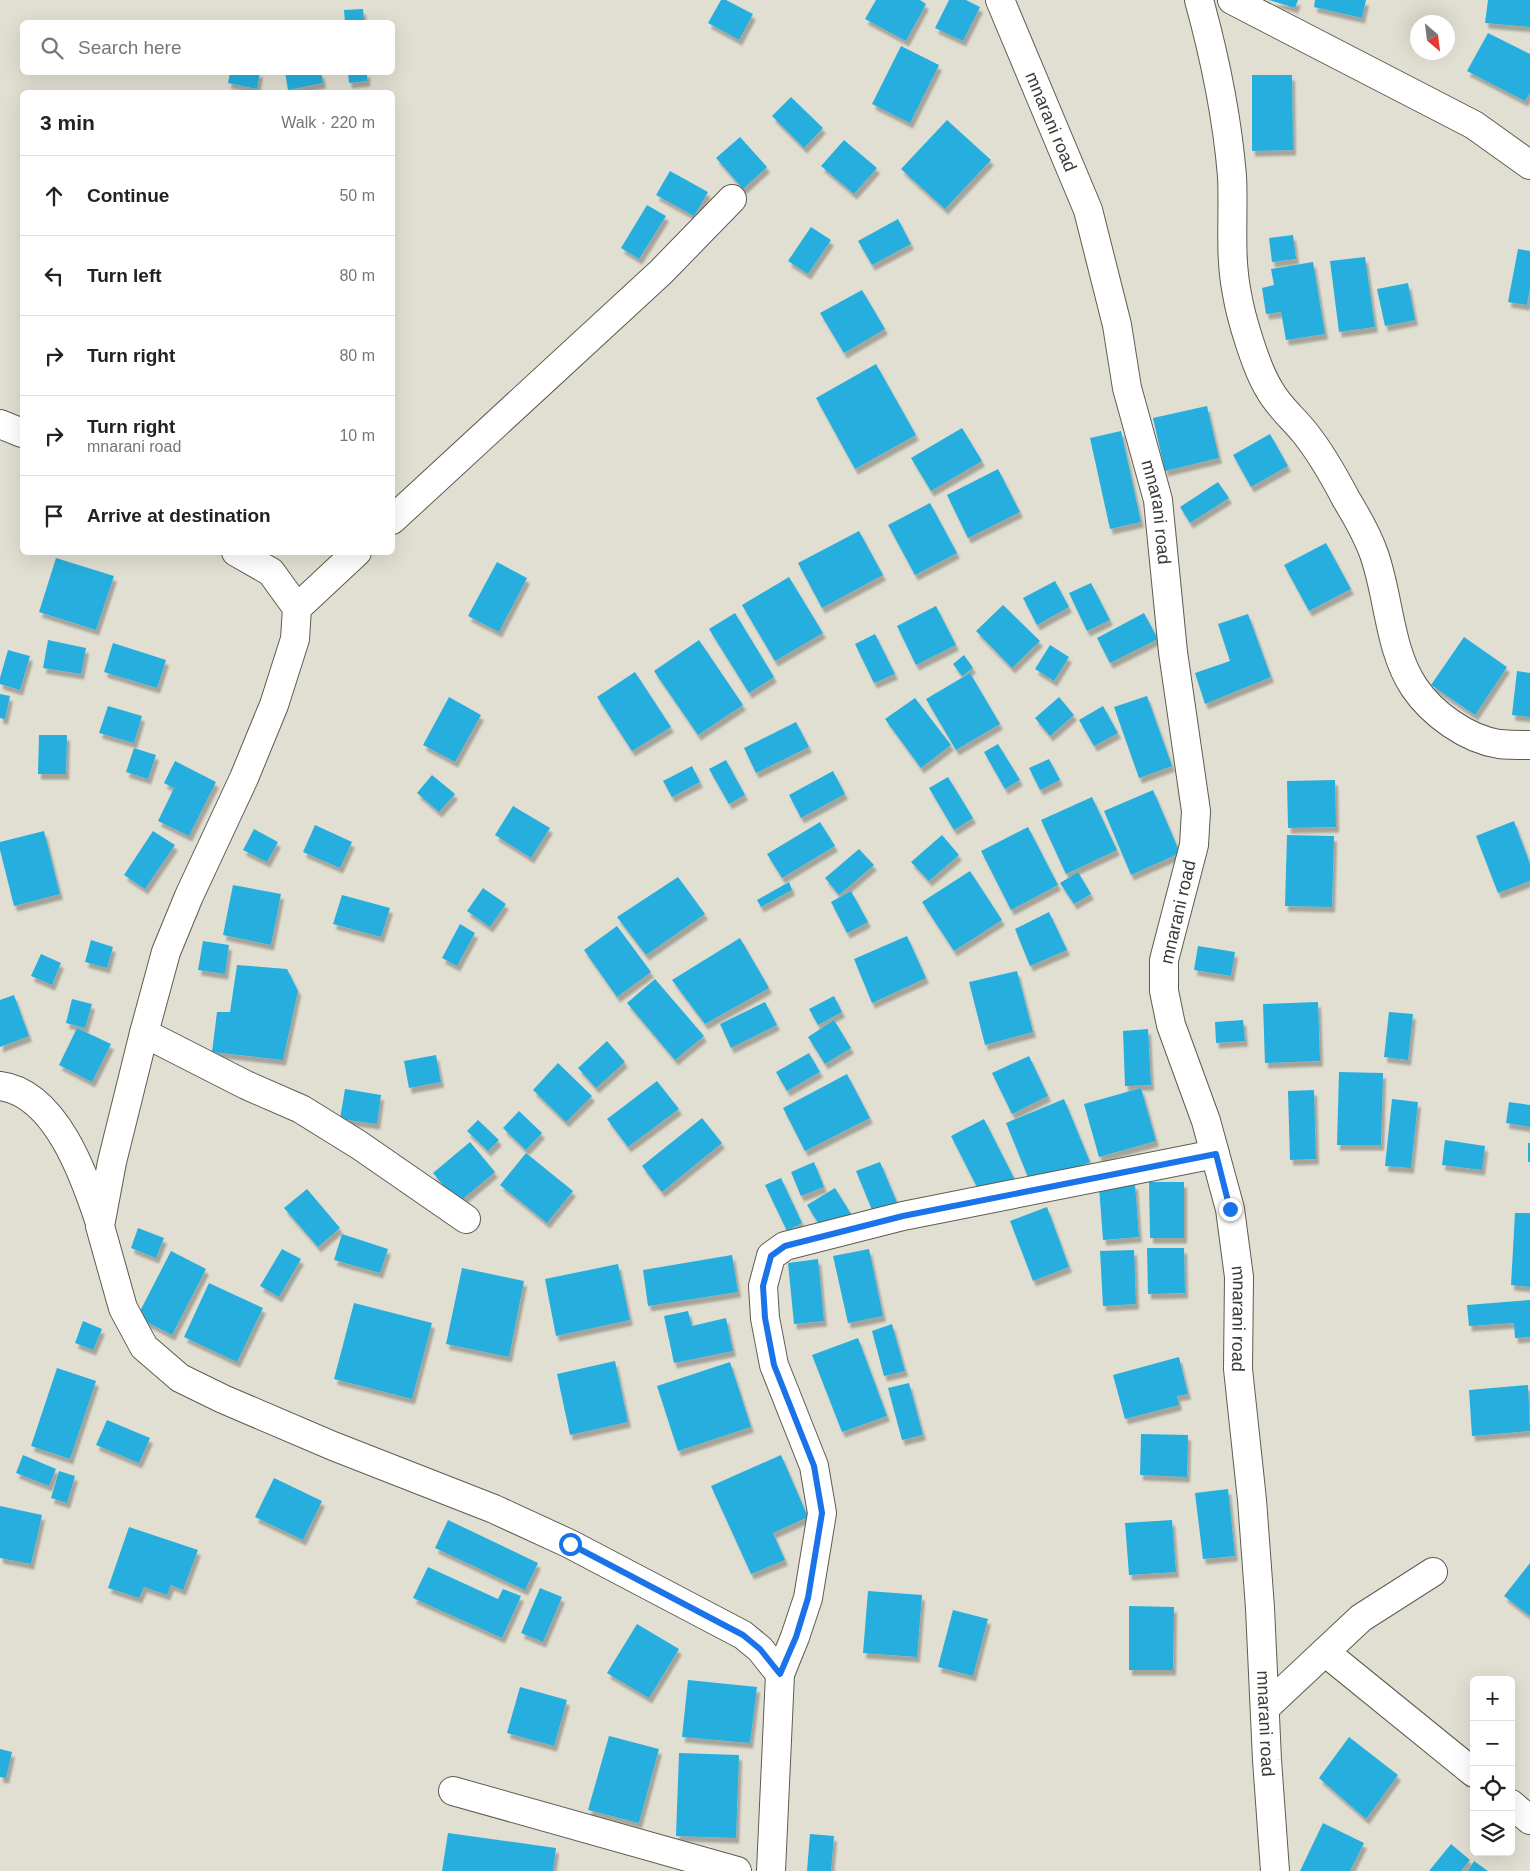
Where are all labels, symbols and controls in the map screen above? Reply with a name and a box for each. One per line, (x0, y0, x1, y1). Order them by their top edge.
north arrow (1410, 15, 1455, 60)
search box (20, 20, 395, 75)
icon: search (38, 34, 66, 62)
text: Search here (78, 37, 182, 58)
street label: mnarani road (1021, 69, 1081, 175)
text: 3 min (40, 111, 95, 134)
text: Walk · 220 m (281, 114, 375, 131)
icon: ahead (40, 182, 68, 210)
text: Continue (87, 185, 169, 206)
text: 50 m (339, 187, 375, 204)
icon: left (40, 262, 68, 290)
text: Turn left (87, 265, 162, 286)
text: 80 m (339, 267, 375, 284)
icon: right (40, 342, 68, 370)
text: Turn right (87, 345, 175, 366)
text: 80 m (339, 347, 375, 364)
text: Turn right (87, 416, 175, 437)
icon: right (40, 422, 68, 450)
text: 10 m (339, 427, 375, 444)
text: mnarani road (87, 438, 181, 455)
street label: mnarani road (1137, 457, 1174, 565)
icon: arrive (40, 502, 68, 530)
text: Arrive at destination (87, 505, 271, 526)
street label: mnarani road (1156, 858, 1200, 966)
route end (1219, 1198, 1242, 1221)
street label: mnarani road (1228, 1264, 1249, 1372)
route start (559, 1533, 582, 1556)
street label: mnarani road (1253, 1670, 1278, 1777)
map controls (1470, 1676, 1515, 1856)
button: + (1470, 1676, 1515, 1721)
button: − (1470, 1721, 1515, 1766)
button: locate (1470, 1766, 1515, 1811)
button: layers (1470, 1811, 1515, 1856)

